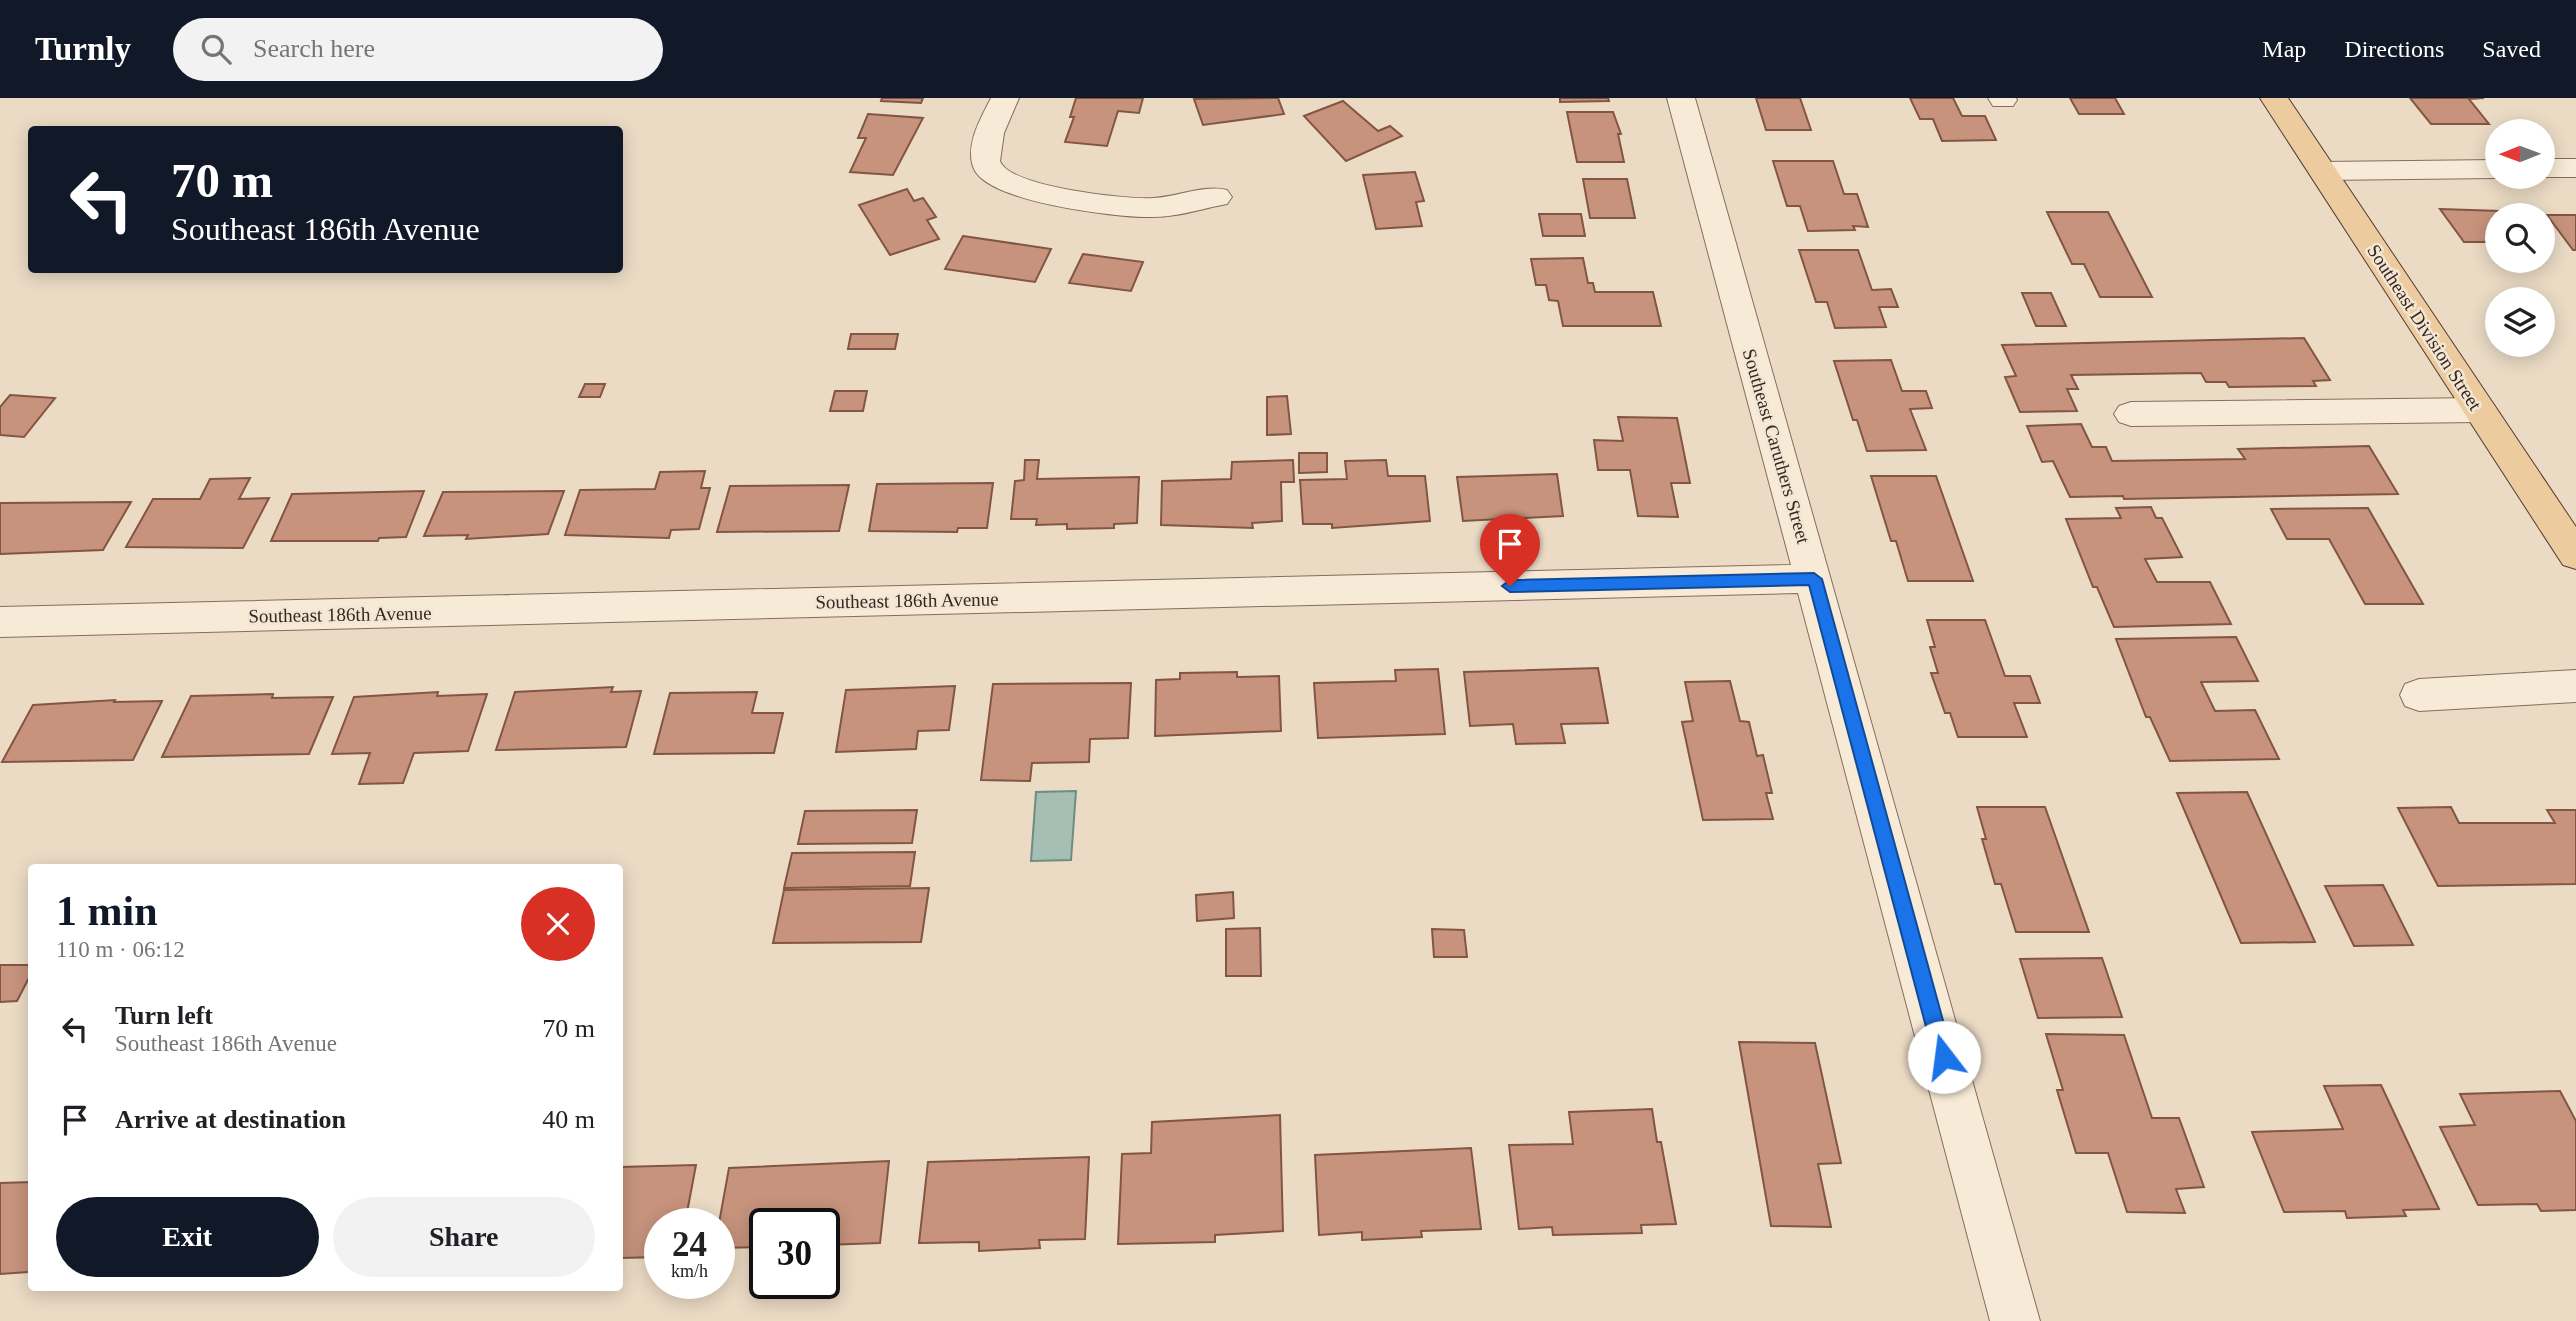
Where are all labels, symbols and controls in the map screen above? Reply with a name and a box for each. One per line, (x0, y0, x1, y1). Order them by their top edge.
search box (173, 18, 663, 81)
icon: search (197, 30, 235, 68)
text: Turnly (35, 31, 131, 67)
text: Search here (253, 34, 375, 63)
text: Map (2262, 36, 2306, 62)
text: Directions (2344, 36, 2444, 62)
text: Saved (2482, 36, 2541, 62)
north arrow (2485, 119, 2555, 189)
map controls (2485, 119, 2555, 357)
text: 70 m (171, 153, 273, 208)
icon: left (56, 154, 147, 245)
button: search (2485, 203, 2555, 273)
text: Southeast 186th Avenue (171, 211, 480, 247)
street label: Southeast Division Street (2363, 241, 2486, 415)
button: layers (2485, 287, 2555, 357)
street label: Southeast Caruthers Street (1739, 346, 1815, 547)
pin (1480, 514, 1540, 586)
icon: arrive (1491, 525, 1529, 563)
street label: Southeast 186th Avenue (815, 588, 999, 613)
street label: Southeast 186th Avenue (248, 602, 432, 627)
button: close (521, 887, 595, 961)
text: 1 min (56, 888, 158, 934)
text: 110 m · 06:12 (56, 937, 185, 962)
text: Turn left (115, 1001, 213, 1030)
icon: left (56, 1010, 94, 1048)
text: 70 m (542, 1014, 595, 1043)
position arrow (1907, 1020, 1981, 1094)
text: Southeast 186th Avenue (115, 1031, 337, 1056)
icon: arrive (56, 1101, 94, 1139)
text: Arrive at destination (115, 1105, 346, 1134)
text: 40 m (542, 1105, 595, 1134)
button: Exit (56, 1197, 319, 1277)
button: Share (333, 1197, 595, 1277)
speed limit sign: 30 (749, 1208, 840, 1299)
text: 24 (672, 1225, 707, 1264)
text: km/h (671, 1261, 708, 1281)

